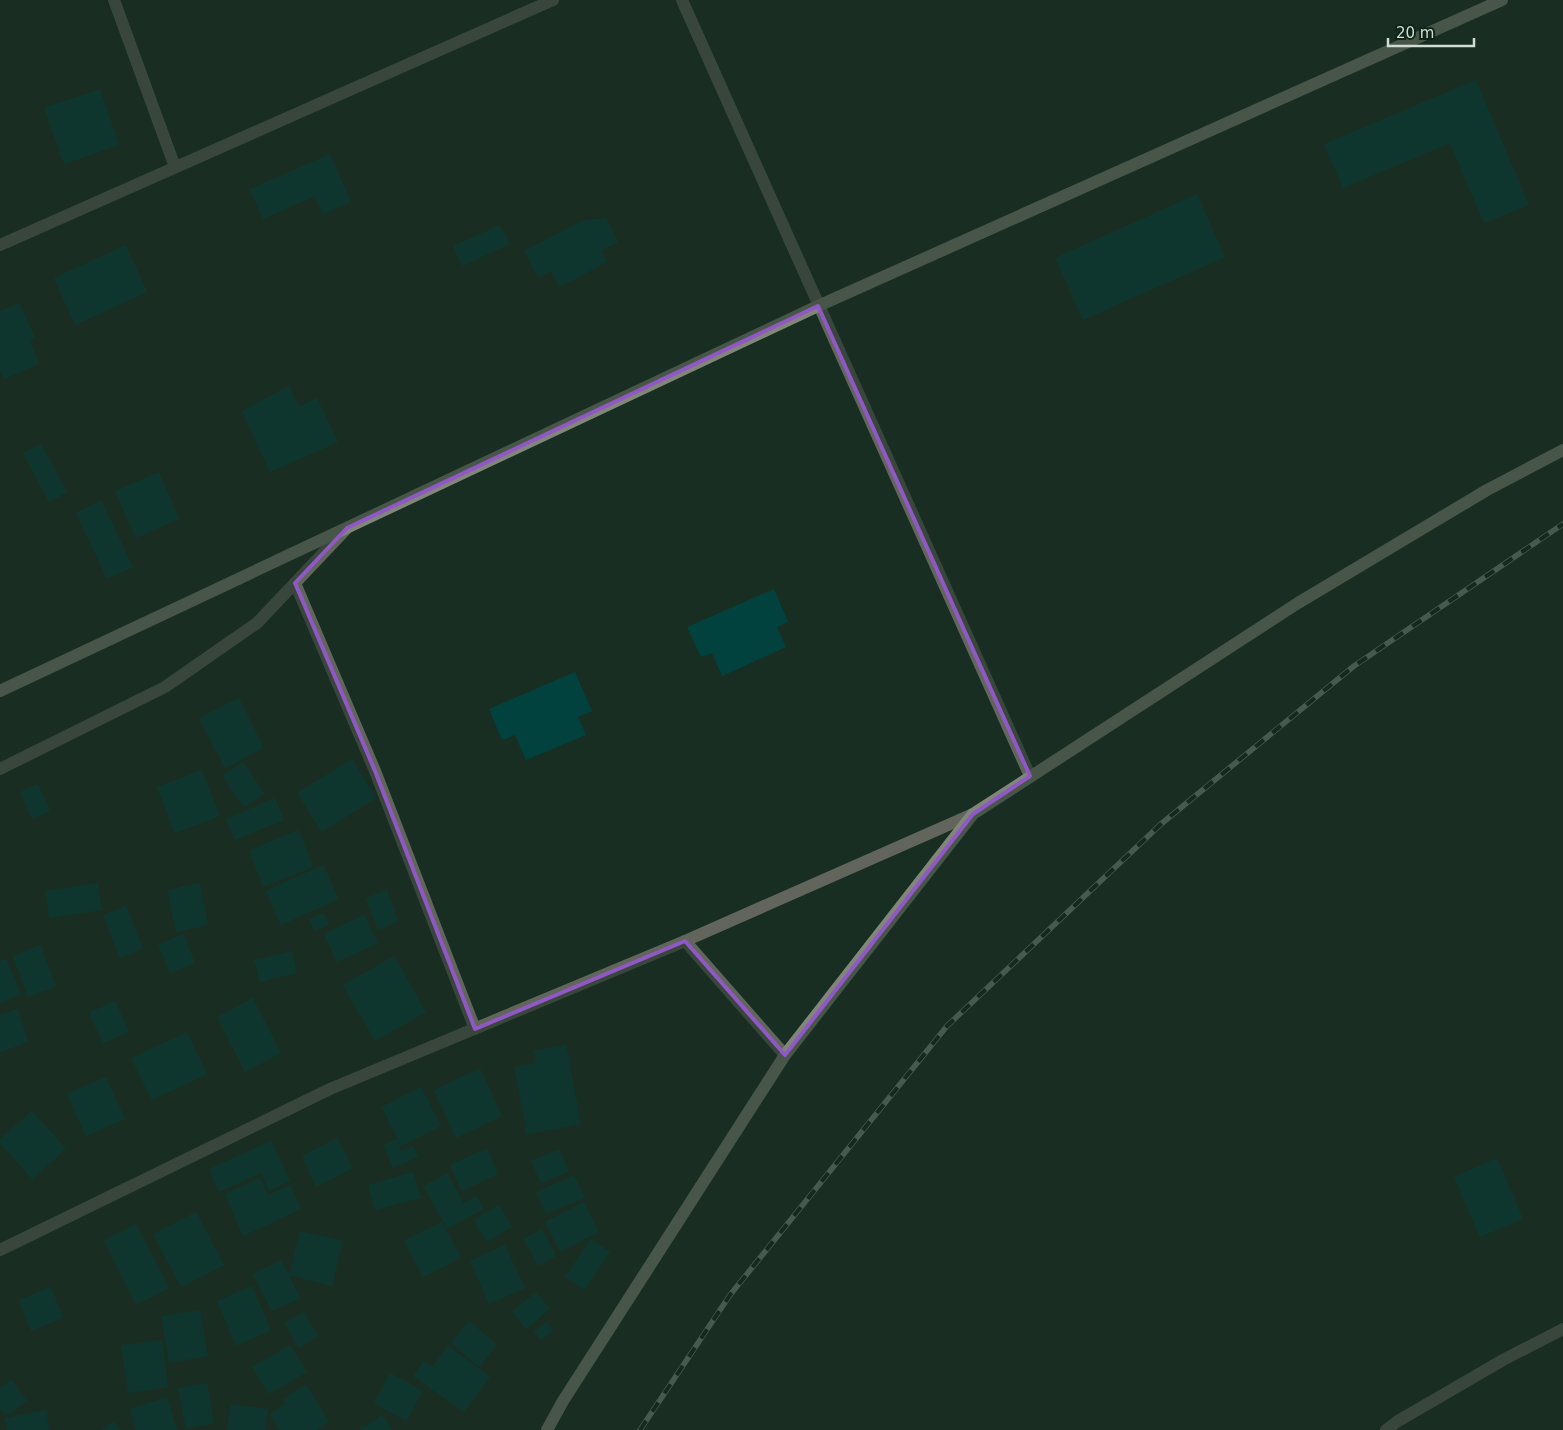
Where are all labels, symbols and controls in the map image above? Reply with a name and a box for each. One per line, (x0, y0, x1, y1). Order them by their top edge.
scale bar (1388, 15, 1474, 47)
text: 20 m (1396, 24, 1434, 42)

